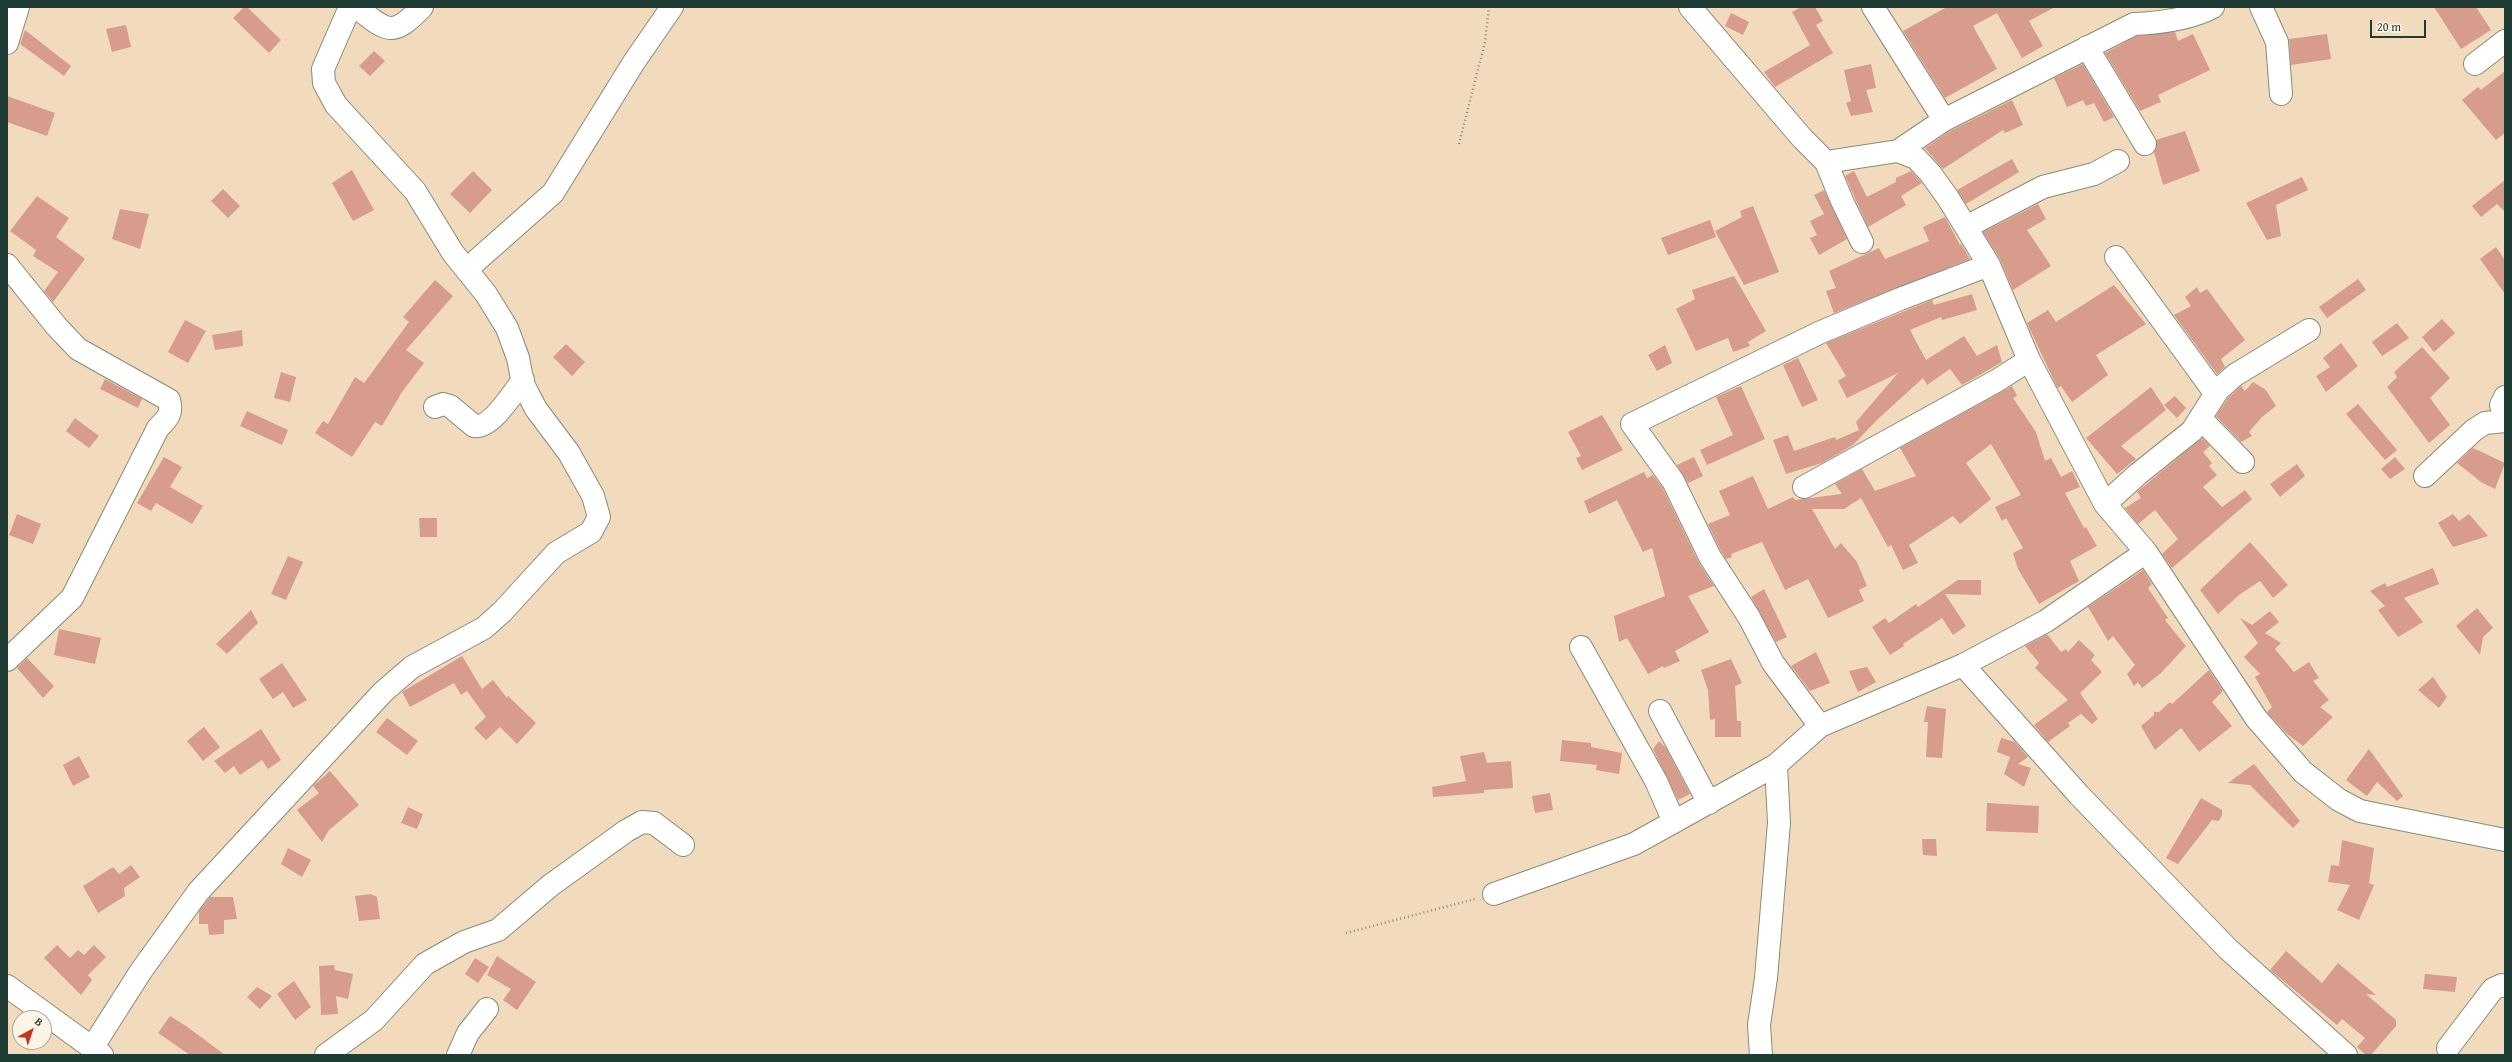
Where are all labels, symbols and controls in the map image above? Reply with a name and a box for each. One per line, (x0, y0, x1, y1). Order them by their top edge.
scale bar (2372, 12, 2428, 38)
text: 20 m (2377, 18, 2401, 35)
north arrow (12, 1010, 52, 1050)
text: B (31, 1013, 47, 1030)

